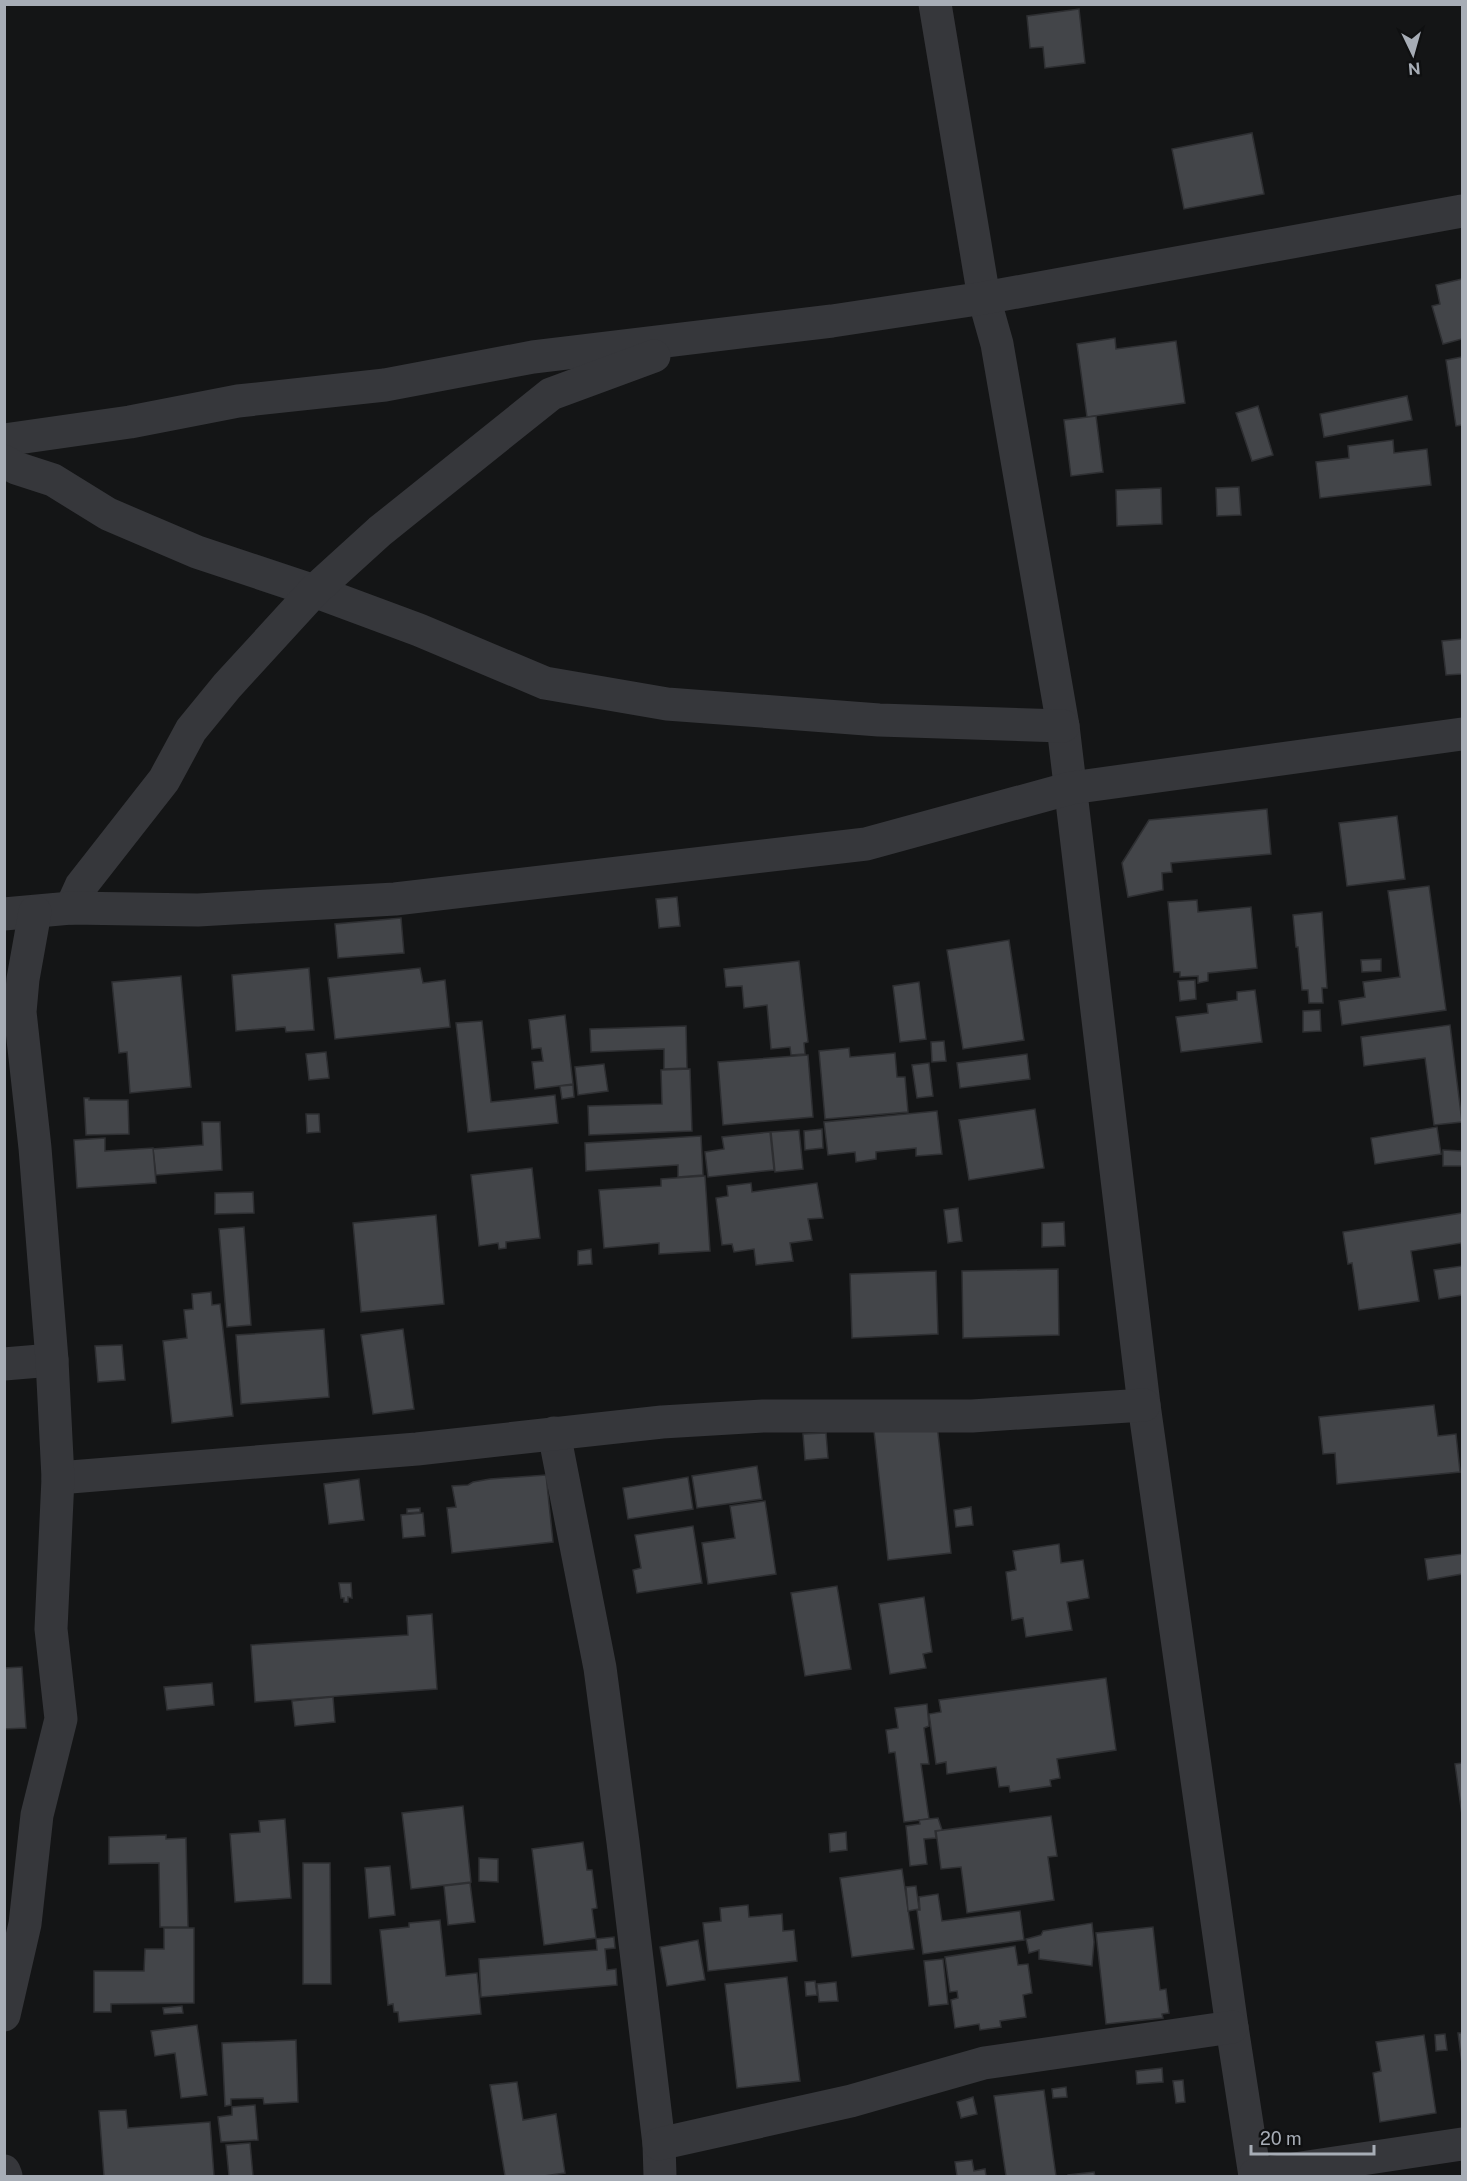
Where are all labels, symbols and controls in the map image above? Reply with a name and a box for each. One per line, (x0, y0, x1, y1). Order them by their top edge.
north arrow (1383, 24, 1443, 84)
text: N (1407, 58, 1421, 78)
scale bar (1251, 2118, 1374, 2156)
text: 20 m (1260, 2128, 1302, 2149)

